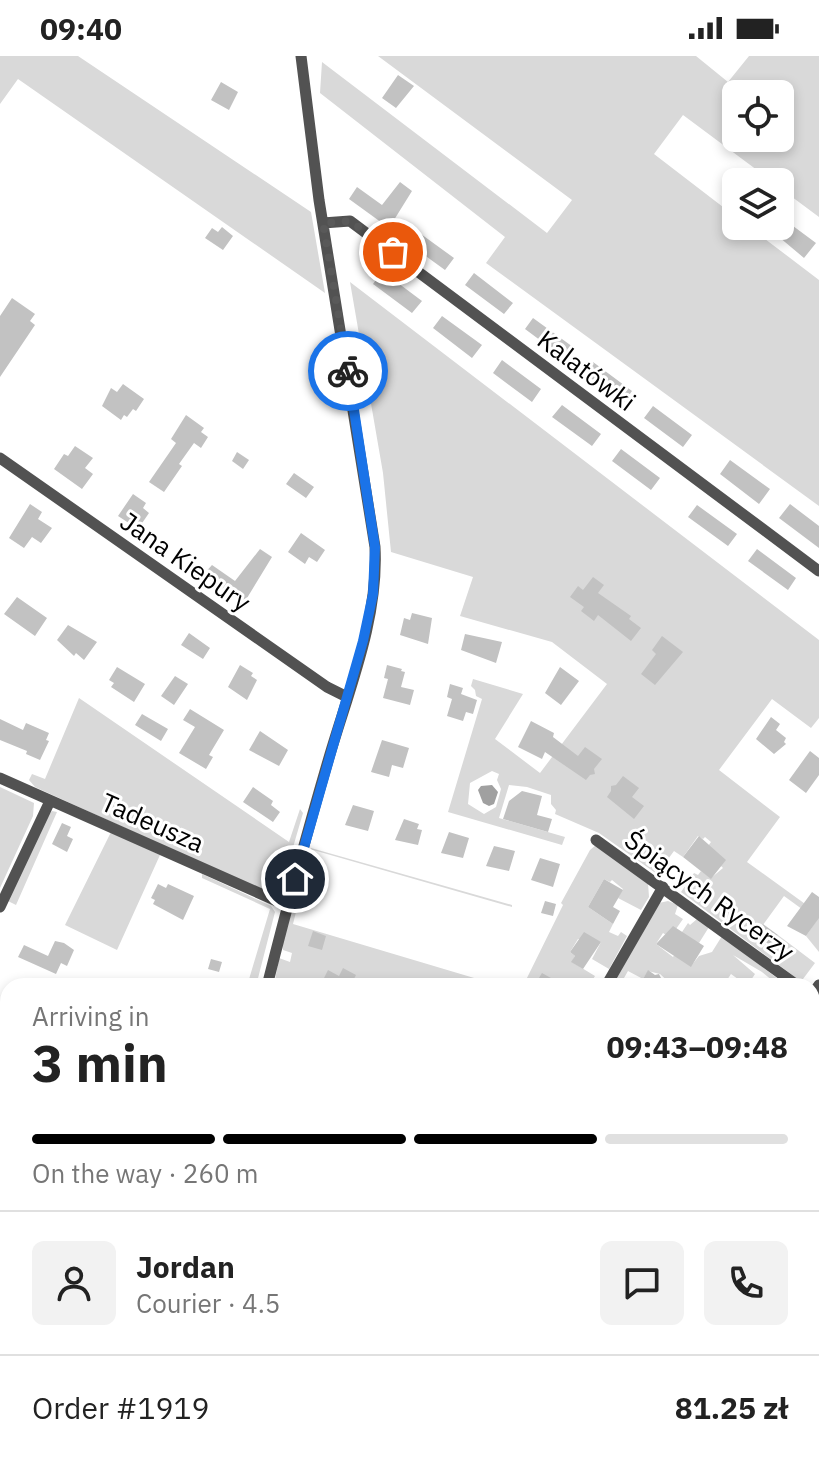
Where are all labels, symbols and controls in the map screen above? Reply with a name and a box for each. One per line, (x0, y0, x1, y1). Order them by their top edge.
text: 09:40 (40, 9, 122, 48)
map controls (722, 80, 794, 240)
button: locate (722, 80, 794, 152)
button: layers (722, 168, 794, 240)
pin (359, 218, 427, 286)
icon: bag (371, 230, 415, 274)
street label: Kalatówki (531, 322, 643, 418)
courier (308, 331, 388, 411)
icon: bike (326, 349, 370, 393)
street label: Jana Kiepury (114, 504, 258, 618)
street label: Tadeusza (96, 784, 210, 860)
street label: Śpiących Rycerzy (618, 822, 802, 968)
pin (261, 845, 329, 913)
icon: home (273, 857, 317, 901)
text: Arriving in (32, 999, 149, 1033)
text: 09:43–09:48 (607, 1027, 788, 1066)
text: 3 min (32, 1029, 168, 1096)
text: On the way · 260 m (32, 1156, 258, 1190)
button: person (32, 1241, 116, 1325)
button: chat (600, 1241, 684, 1325)
button: phone (704, 1241, 788, 1325)
text: Jordan (136, 1247, 235, 1286)
text: Courier · 4.5 (136, 1286, 280, 1320)
text: Order #1919 (32, 1388, 209, 1427)
text: 81.25 zł (675, 1388, 788, 1427)

